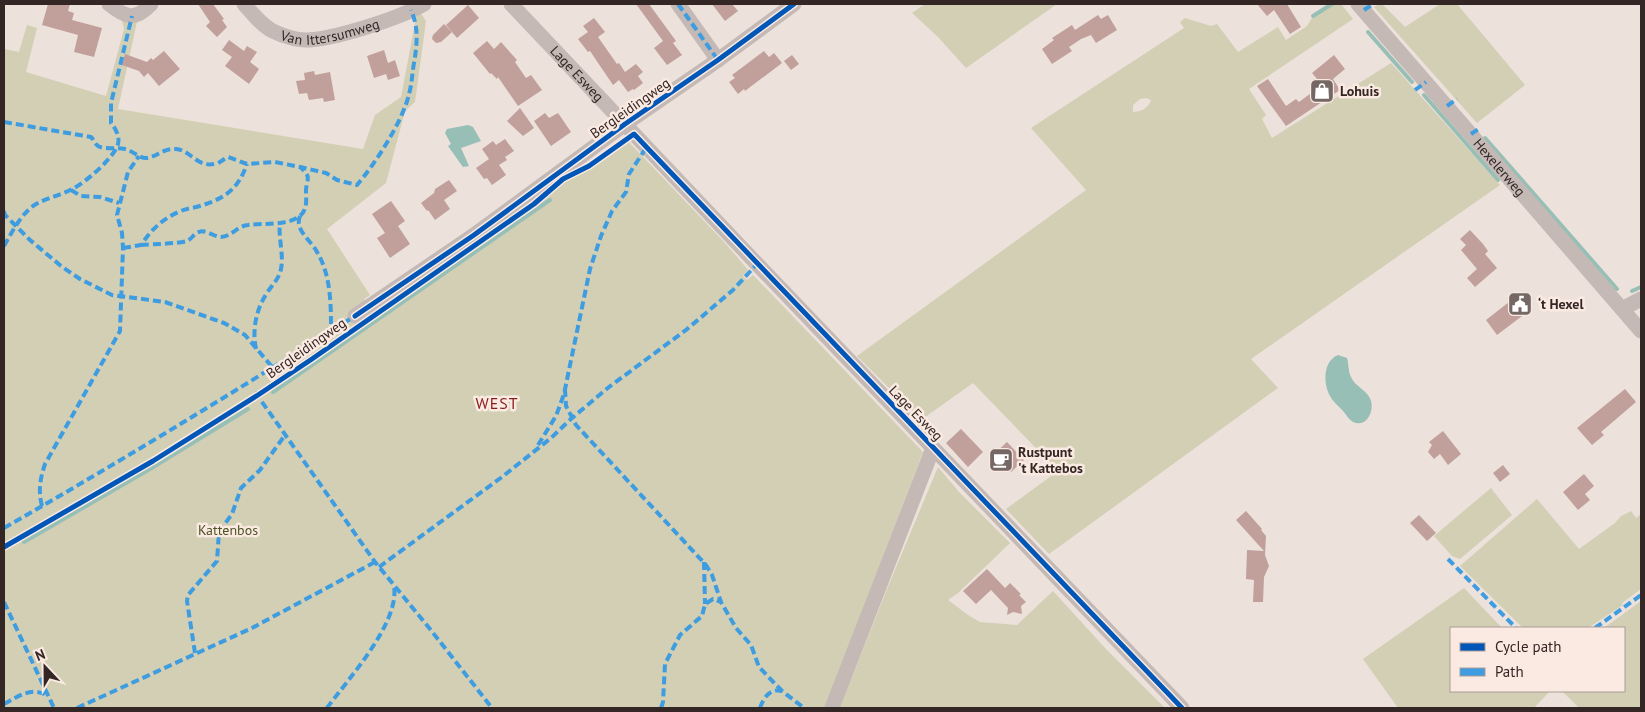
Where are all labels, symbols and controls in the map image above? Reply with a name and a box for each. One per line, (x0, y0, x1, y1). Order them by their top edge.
street label: Van Ittersumweg (277, 15, 382, 49)
street label: Lage Esweg (546, 42, 608, 105)
street label: Bergleidingweg (587, 74, 673, 142)
shop icon: Lohuis (1309, 78, 1335, 104)
place label: Lohuis (1340, 82, 1379, 100)
street label: Hexelerweg (1469, 135, 1529, 200)
public building icon: ‘t Hexel (1507, 291, 1533, 317)
place label: ‘t Hexel (1538, 295, 1584, 313)
street label: Bergleidingweg (263, 314, 349, 382)
street label: Lage Esweg (885, 381, 947, 445)
district label: WEST (475, 393, 519, 413)
place label: Rustpunt 't Kattebos (1018, 443, 1083, 477)
cafe icon: Rustpunt 't Kattebos (988, 447, 1014, 473)
park label: Kattenbos (198, 521, 258, 539)
legend (1450, 627, 1625, 692)
text: Cycle path (1495, 637, 1561, 656)
north arrow (20, 642, 70, 692)
text: N (32, 645, 48, 665)
text: Path (1495, 662, 1524, 681)

